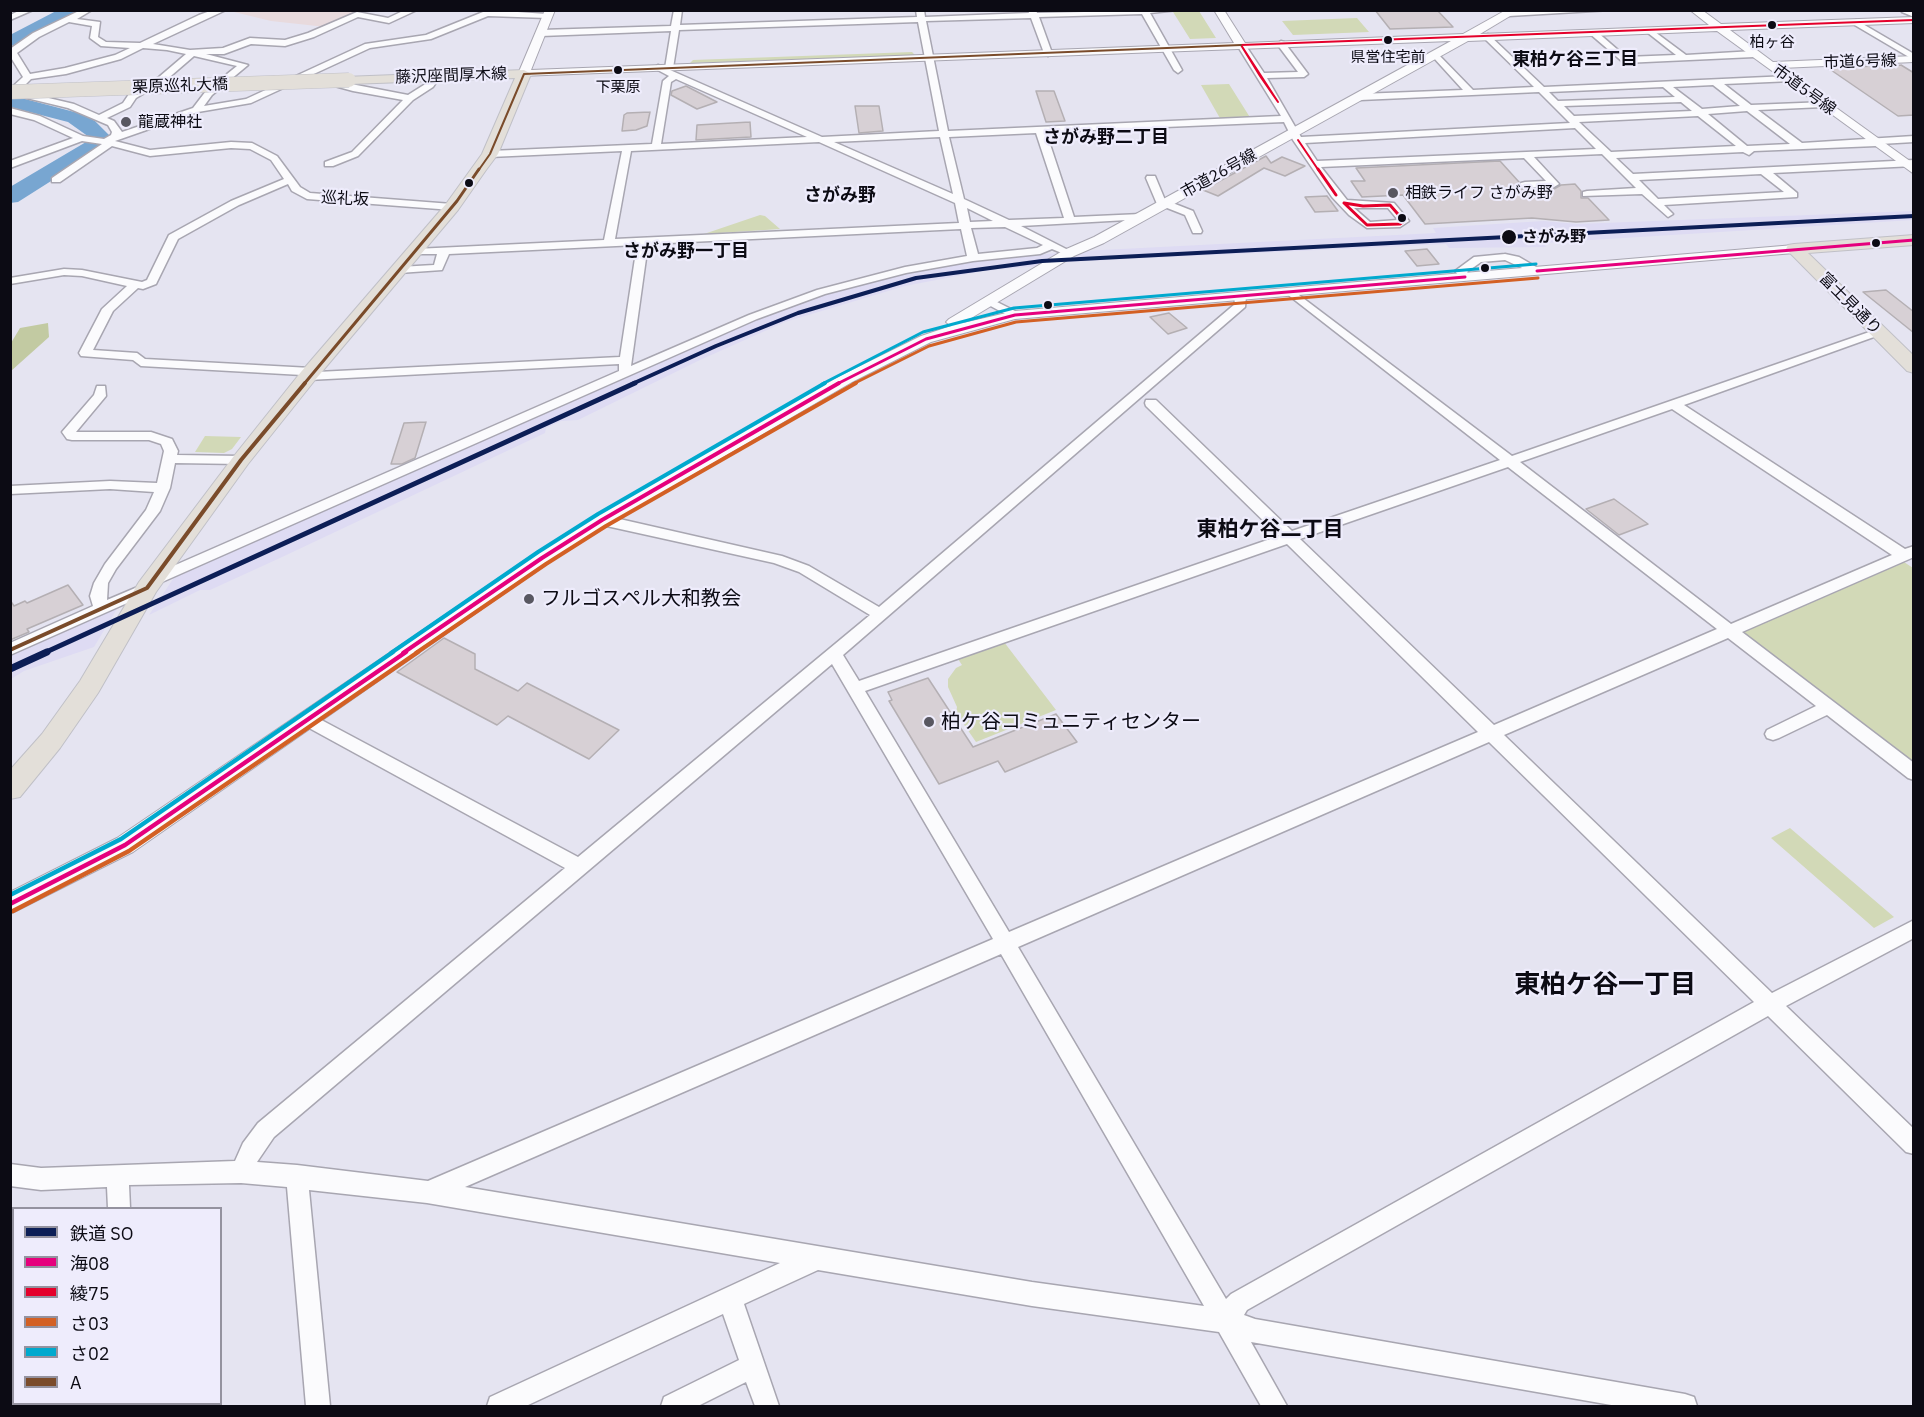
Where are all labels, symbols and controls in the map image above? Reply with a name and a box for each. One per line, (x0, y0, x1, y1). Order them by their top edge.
marker: 柏ヶ谷 (1766, 19, 1778, 31)
marker: 県営住宅前 (1382, 34, 1394, 46)
place label: 柏ヶ谷 (1750, 34, 1794, 52)
place label: 県営住宅前 (1351, 49, 1425, 67)
district label: 東柏ケ谷三丁目 (1512, 49, 1638, 71)
street label: 市道6号線 (1823, 51, 1897, 73)
street label: 市道5号線 (1769, 61, 1839, 119)
street label: 藤沢座間厚木線 (395, 64, 507, 88)
marker: 下栗原 (612, 64, 624, 76)
street label: 栗原巡礼大橋 (132, 75, 228, 97)
place label: 下栗原 (596, 79, 640, 97)
place label: 龍蔵神社 (138, 112, 202, 132)
marker: 龍蔵神社 (119, 115, 133, 129)
district label: さがみ野二丁目 (1043, 127, 1169, 149)
street label: 市道26号線 (1178, 145, 1260, 203)
unlabelled marker (463, 177, 475, 189)
place label: 相鉄ライフ さがみ野 (1405, 183, 1553, 203)
district label: さがみ野 (804, 185, 876, 207)
marker: 相鉄ライフ さがみ野 (1386, 186, 1400, 200)
street label: 巡礼坂 (321, 188, 369, 210)
unlabelled marker (1396, 212, 1408, 224)
place label: さがみ野 (1522, 227, 1586, 247)
marker: さがみ野 (1500, 228, 1518, 246)
unlabelled marker (1870, 237, 1882, 249)
district label: さがみ野一丁目 (623, 241, 749, 263)
unlabelled marker (1479, 262, 1491, 274)
street label: 富士見通り (1815, 269, 1885, 339)
unlabelled marker (1042, 299, 1054, 311)
district label: 東柏ケ谷二丁目 (1197, 517, 1343, 543)
place label: フルゴスペル大和教会 (541, 587, 741, 611)
marker: フルゴスペル大和教会 (522, 592, 536, 606)
place label: 柏ケ谷コミュニティセンター (941, 710, 1201, 734)
marker: 柏ケ谷コミュニティセンター (922, 715, 936, 729)
district label: 東柏ケ谷一丁目 (1514, 969, 1696, 1001)
legend (12, 1207, 222, 1405)
text: 鉄道 SO (70, 1222, 133, 1245)
text: 海08 (70, 1252, 110, 1275)
text: 綾75 (70, 1282, 110, 1305)
text: さ03 (70, 1312, 110, 1335)
text: さ02 (70, 1342, 110, 1365)
text: A (70, 1371, 82, 1394)

